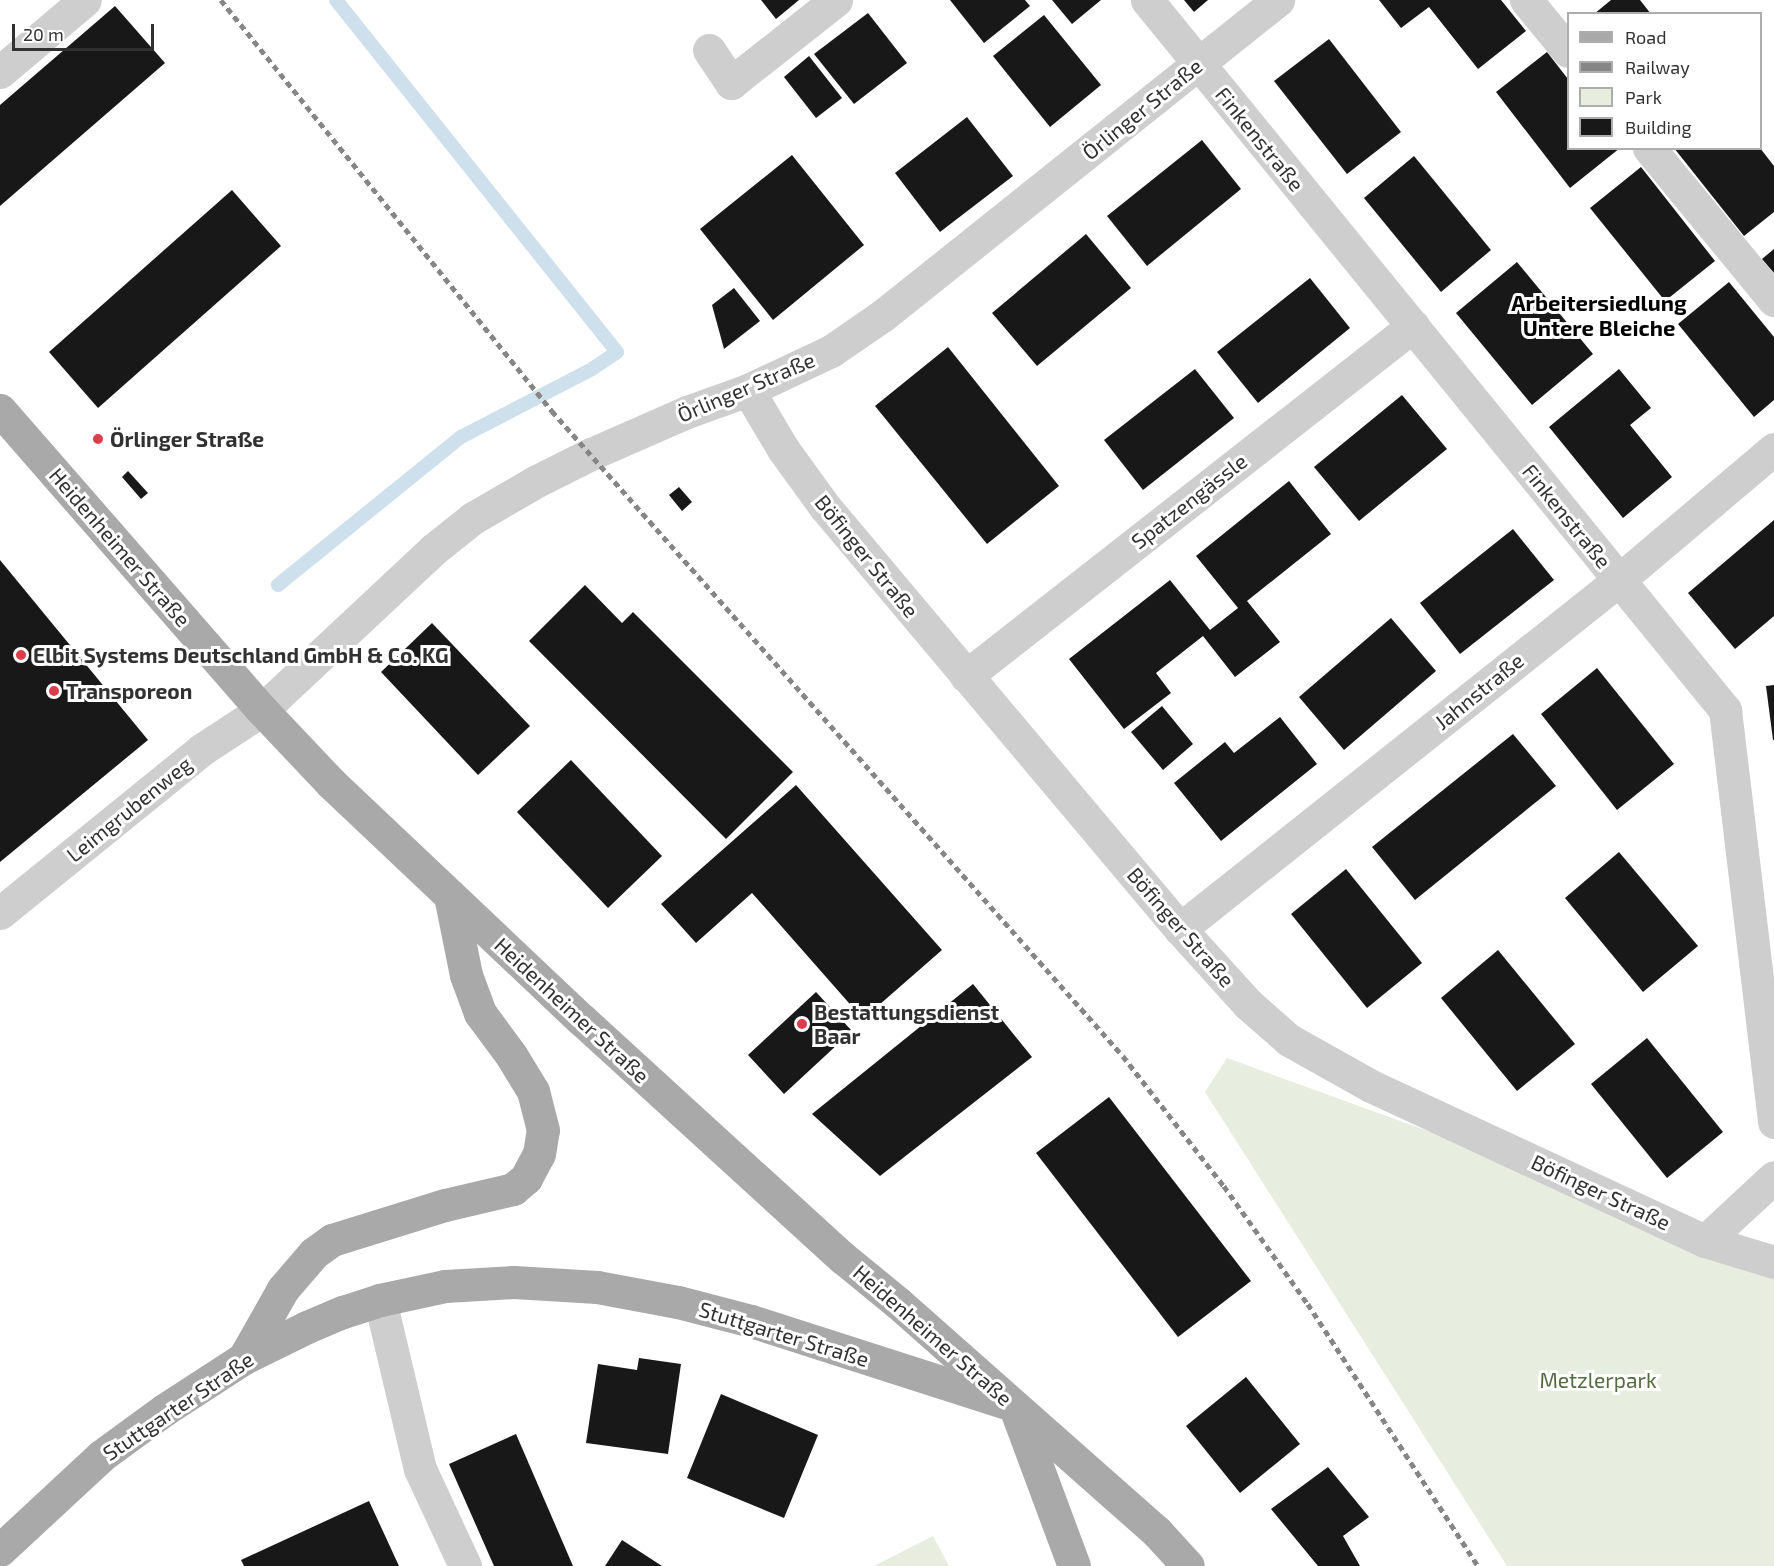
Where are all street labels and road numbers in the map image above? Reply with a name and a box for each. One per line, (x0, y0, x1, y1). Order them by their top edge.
street label: Örlinger Straße (1077, 53, 1207, 165)
street label: Finkenstraße (1210, 82, 1310, 196)
street label: Örlinger Straße (673, 347, 819, 427)
street label: Spatzengässle (1126, 448, 1252, 554)
street label: Finkenstraße (1517, 459, 1617, 573)
street label: Heidenheimer Straße (44, 462, 196, 632)
street label: Böfinger Straße (810, 489, 924, 623)
street label: Jahnstraße (1429, 647, 1529, 735)
street label: Leimgrubenweg (61, 751, 197, 867)
street label: Böfinger Straße (1122, 862, 1240, 992)
street label: Heidenheimer Straße (489, 932, 655, 1088)
street label: Böfinger Straße (1527, 1149, 1675, 1235)
street label: Heidenheimer Straße (848, 1259, 1018, 1411)
street label: Stuttgarter Straße (696, 1296, 872, 1372)
street label: Stuttgarter Straße (98, 1346, 258, 1466)

